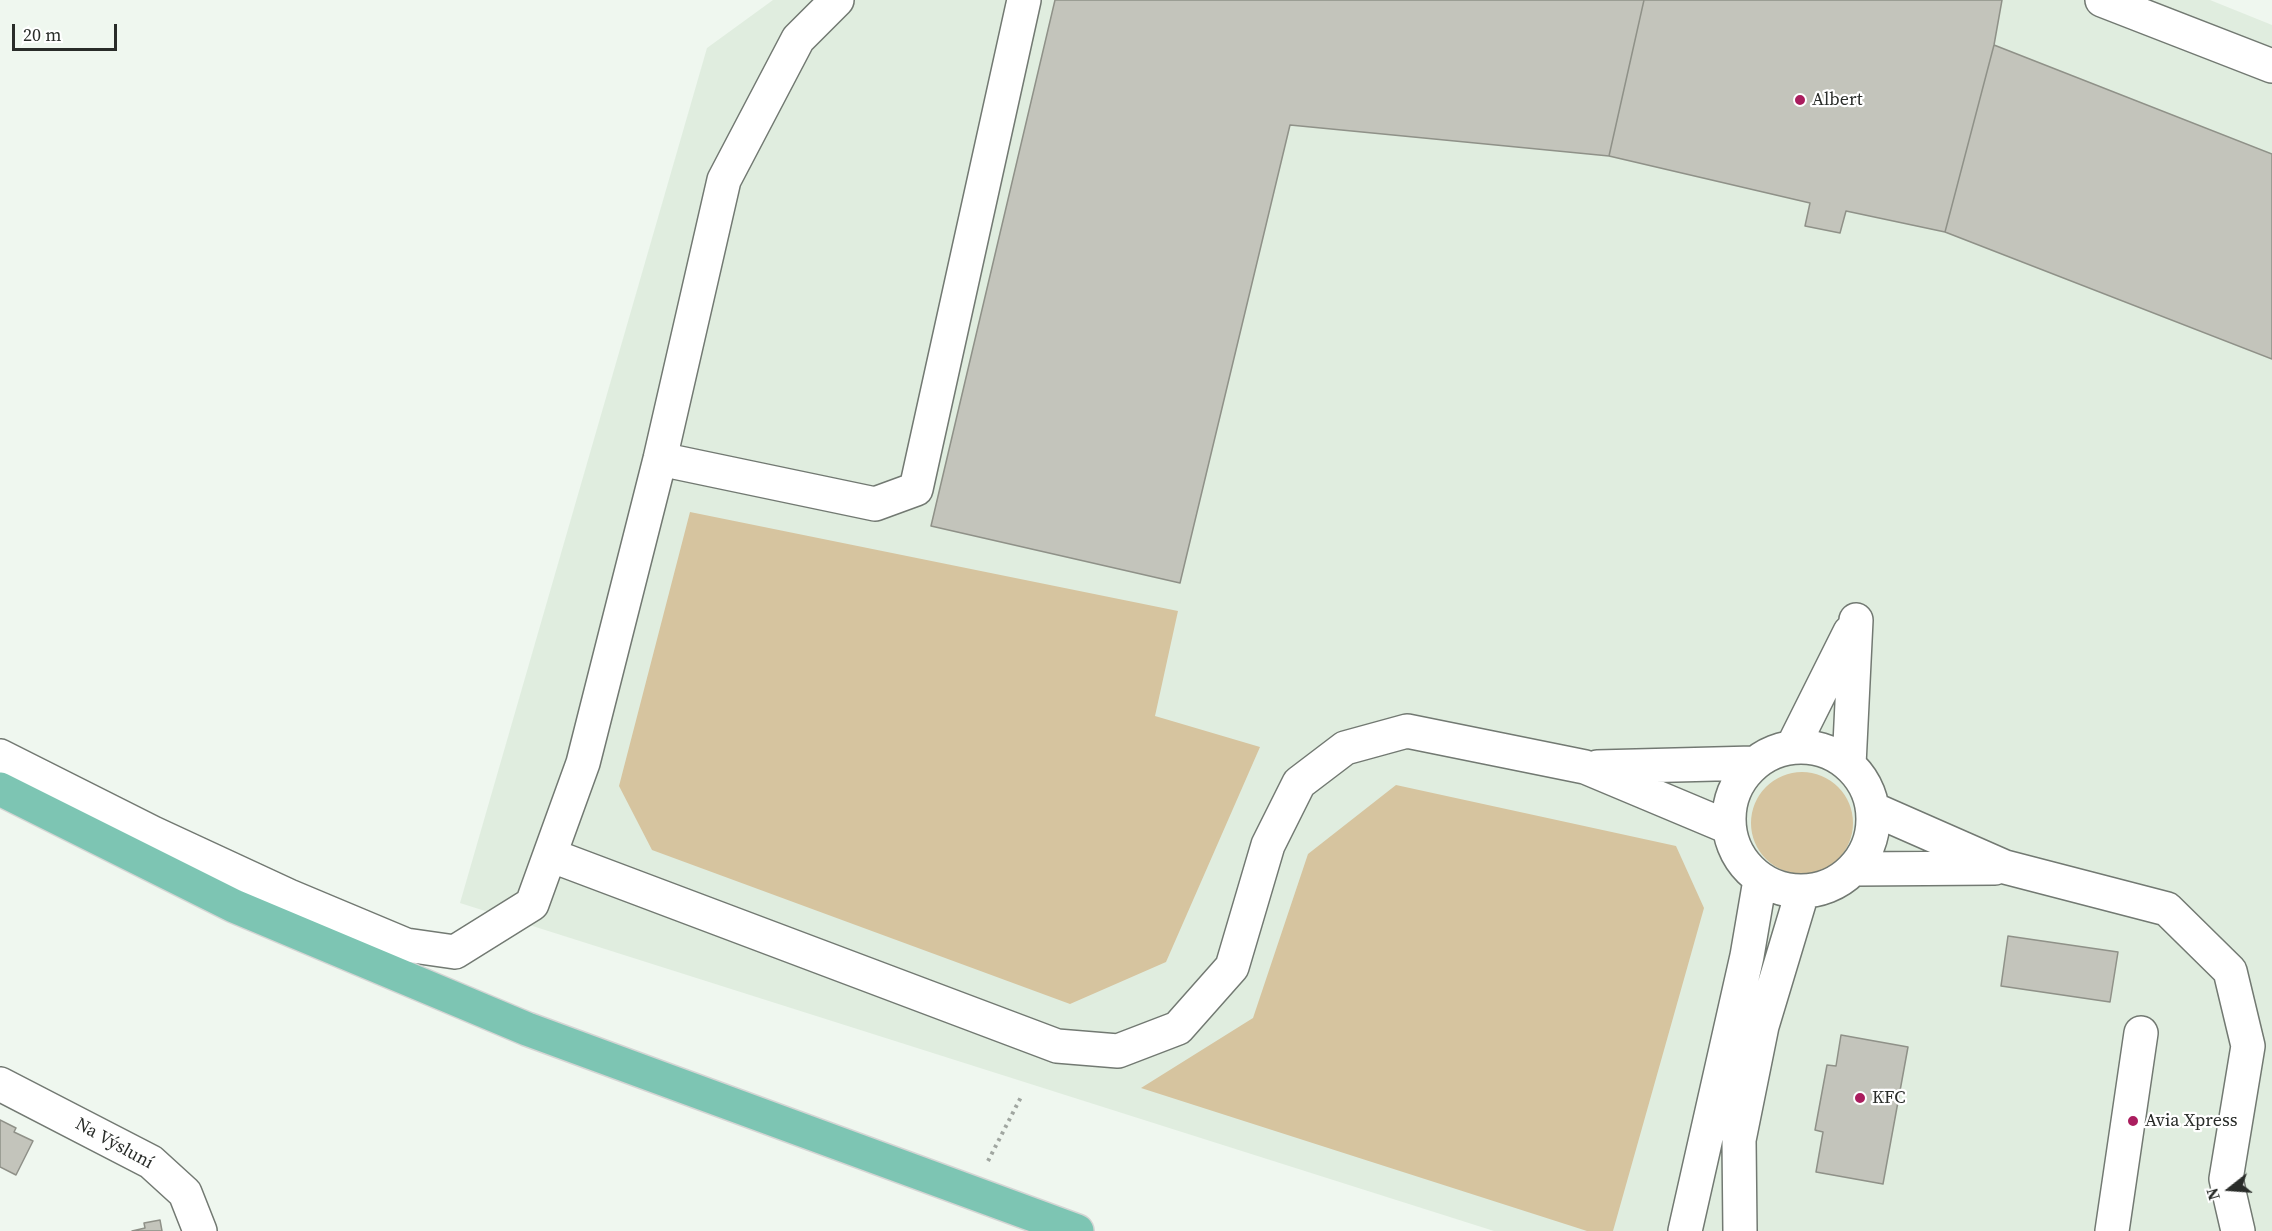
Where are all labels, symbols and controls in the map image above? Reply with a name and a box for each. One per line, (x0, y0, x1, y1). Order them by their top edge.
scale bar (15, 12, 120, 50)
text: 20 m (23, 22, 61, 47)
place label: Albert (1812, 89, 1863, 111)
marker: Albert (1793, 93, 1807, 107)
place label: KFC (1872, 1087, 1906, 1109)
marker: KFC (1853, 1091, 1867, 1105)
place label: Avia Xpress (2145, 1110, 2238, 1132)
street label: Na Výsluní (71, 1114, 157, 1174)
marker: Avia Xpress (2126, 1114, 2140, 1128)
north arrow (2200, 1159, 2260, 1219)
text: N (2201, 1185, 2225, 1203)

